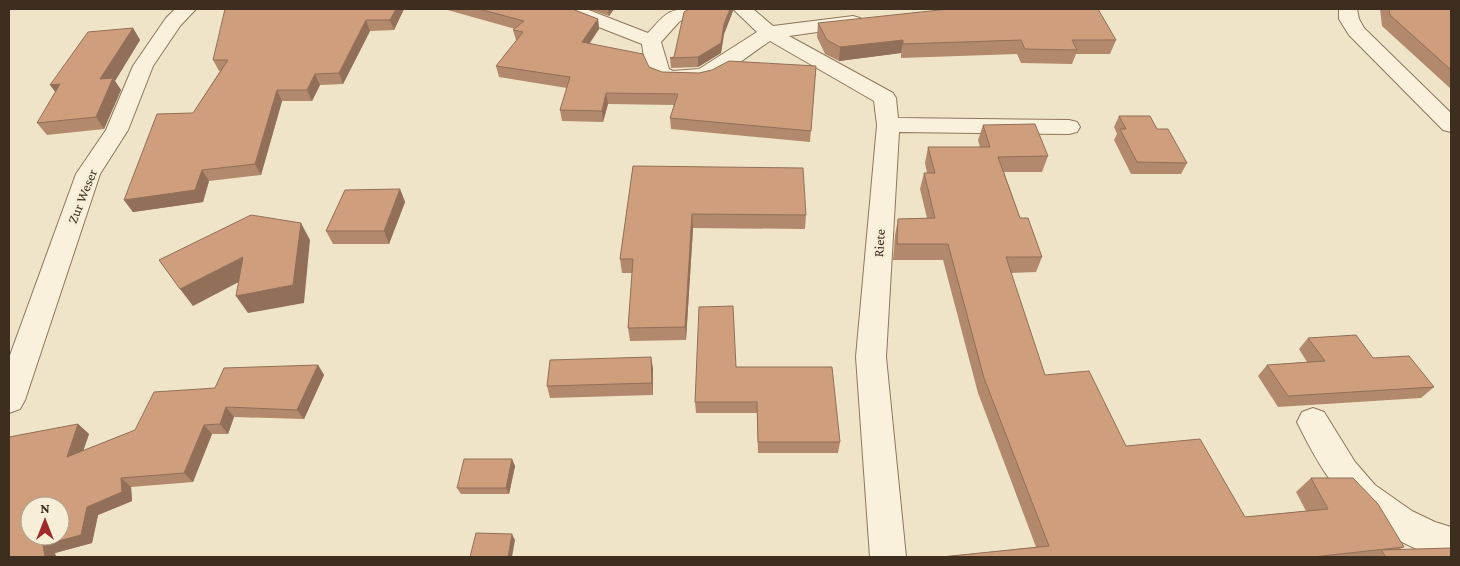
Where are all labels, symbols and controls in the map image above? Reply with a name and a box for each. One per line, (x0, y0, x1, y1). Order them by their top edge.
street label: Zur Weser (64, 166, 100, 226)
street label: Riete (870, 228, 888, 258)
north arrow (20, 496, 70, 546)
text: N (40, 500, 50, 516)

